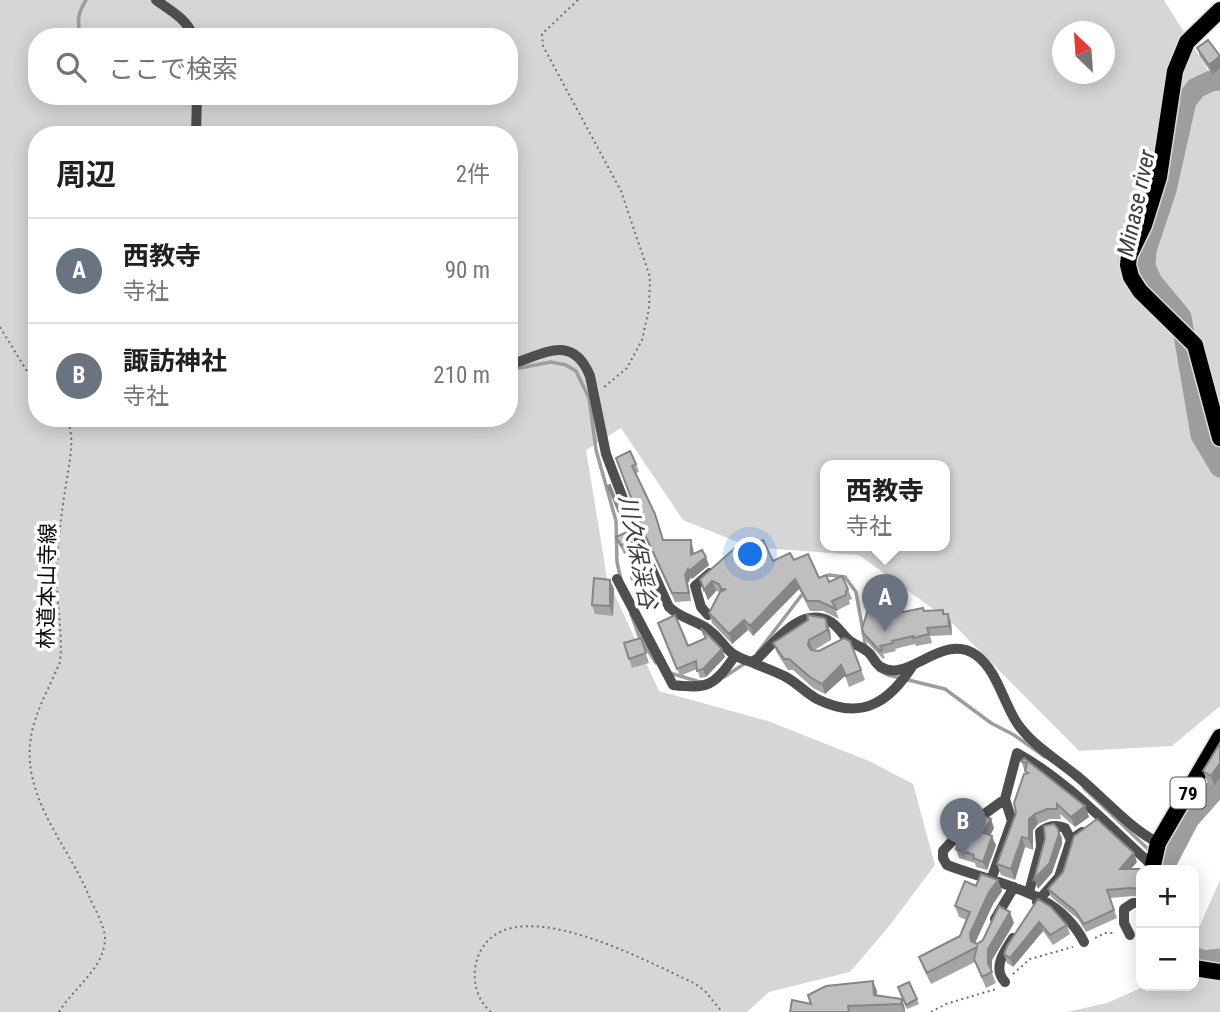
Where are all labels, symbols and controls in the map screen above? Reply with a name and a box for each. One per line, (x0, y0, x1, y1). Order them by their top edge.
north arrow (1052, 21, 1115, 84)
search box (28, 28, 518, 105)
icon: search (52, 48, 90, 86)
text: ここで検索 (108, 54, 238, 84)
water label: Minase river (1112, 146, 1161, 259)
text: 周辺 (56, 157, 116, 192)
text: 2件 (456, 161, 490, 188)
text: 西教寺 (123, 241, 201, 271)
text: A (72, 257, 86, 284)
text: 90 m (445, 257, 490, 284)
text: 寺社 (123, 278, 169, 305)
text: 諏訪神社 (123, 346, 227, 376)
text: B (73, 362, 85, 389)
text: 210 m (433, 362, 490, 389)
text: 寺社 (123, 383, 169, 410)
popup (820, 460, 950, 551)
text: 西教寺 (846, 476, 924, 506)
water label: 川久保渓谷 (613, 493, 662, 613)
text: 寺社 (846, 513, 892, 540)
street label: 林道本山寺線 (34, 523, 60, 649)
your location (733, 537, 767, 571)
pin: A (862, 574, 908, 632)
road number: 79 (1170, 778, 1206, 808)
pin: B (940, 798, 986, 856)
map controls (1136, 865, 1199, 991)
button: + (1136, 865, 1199, 928)
button: − (1136, 928, 1199, 991)

